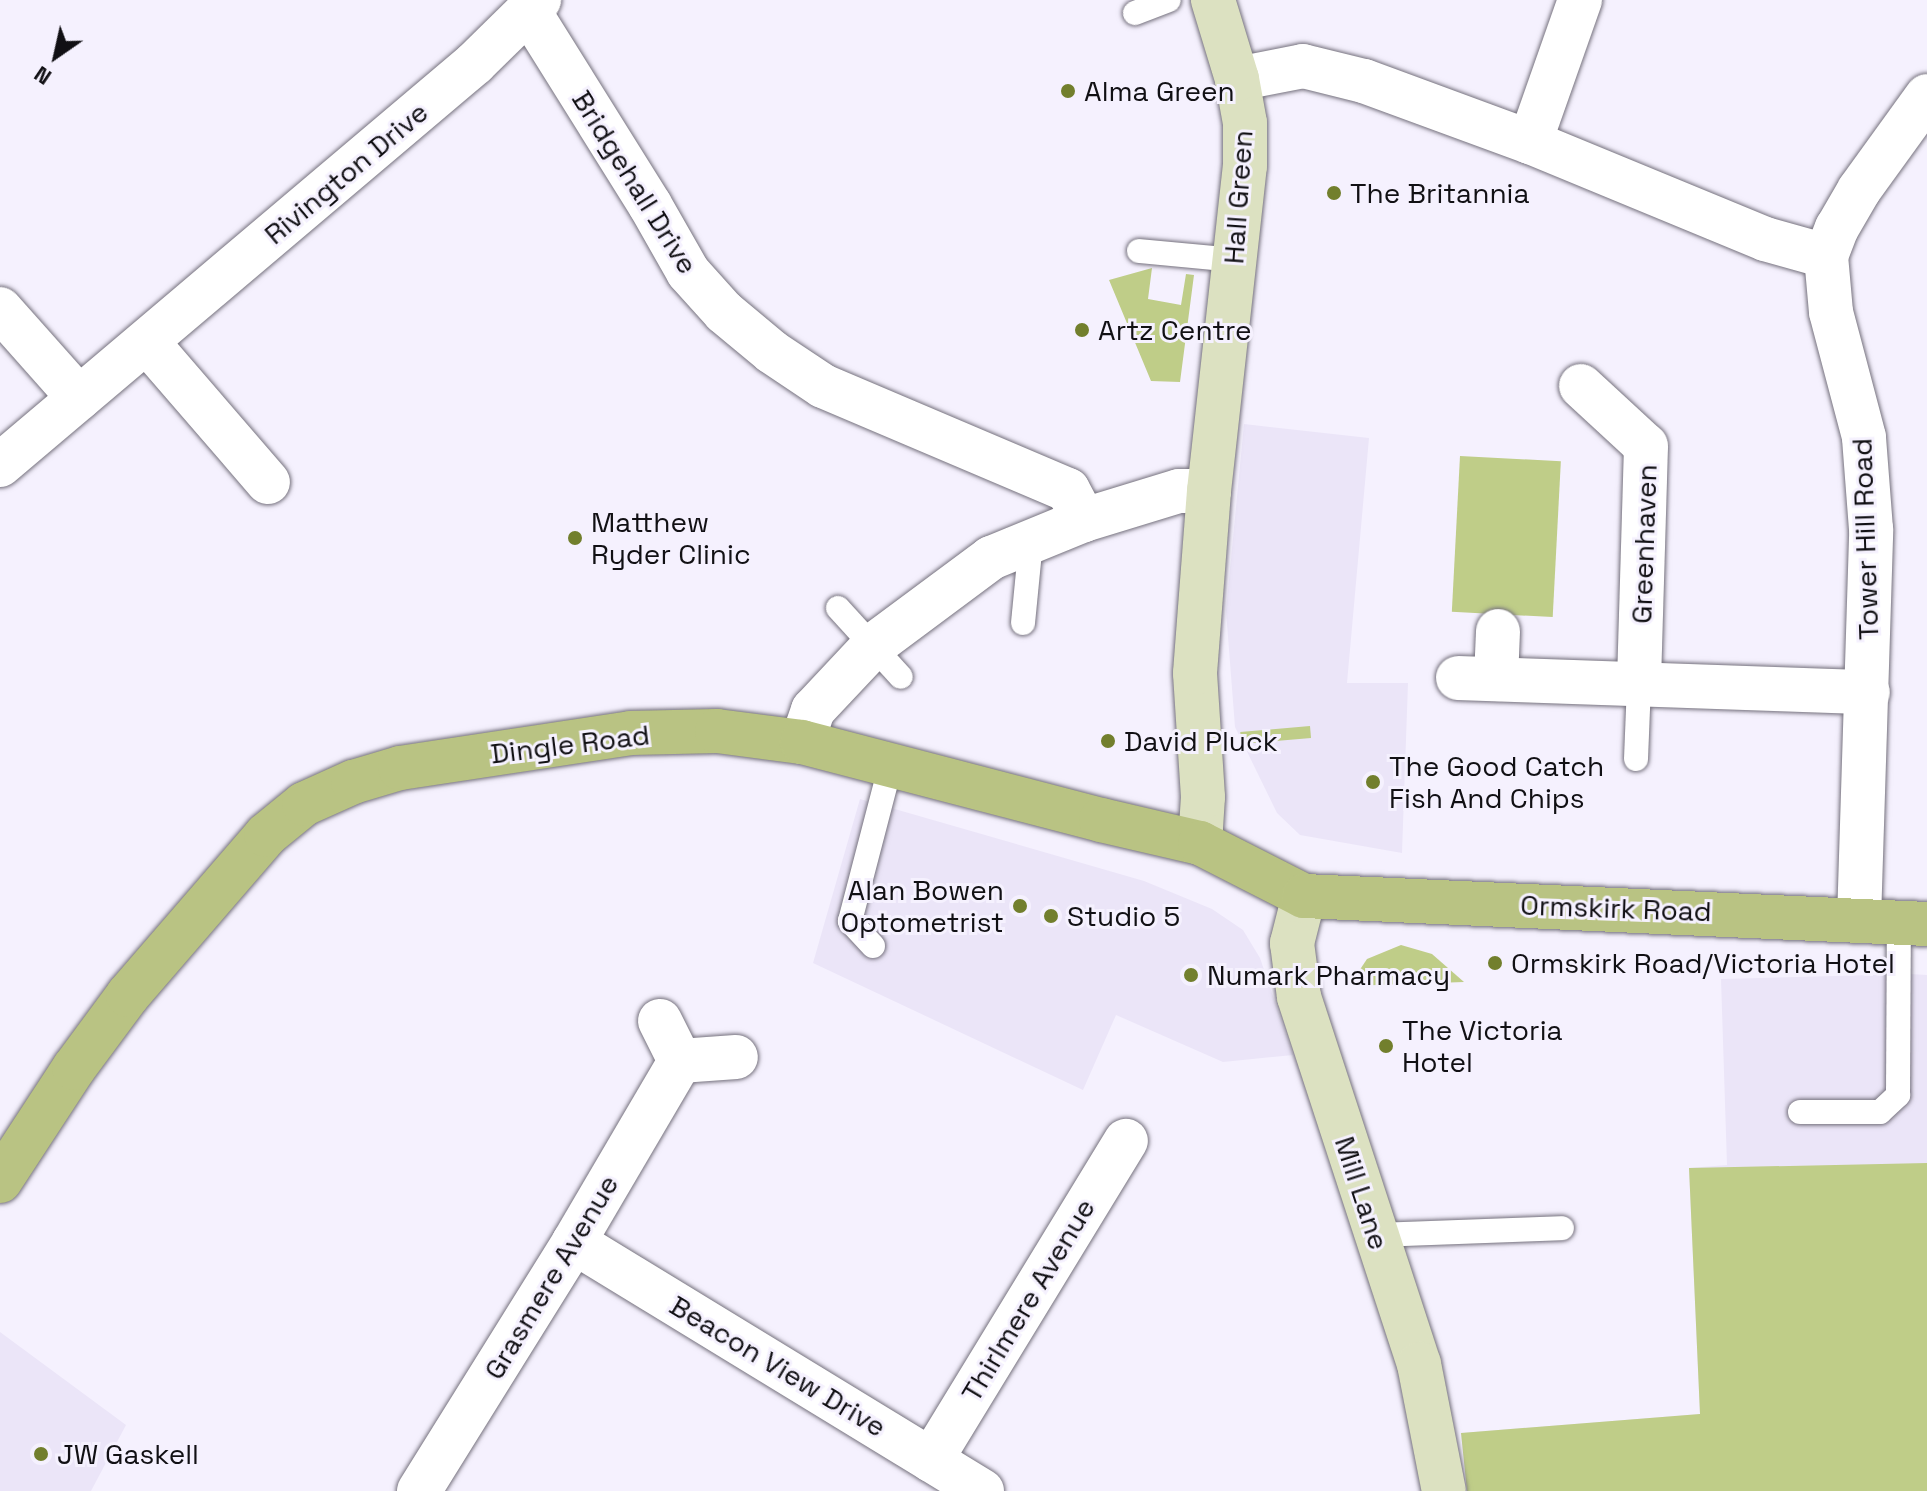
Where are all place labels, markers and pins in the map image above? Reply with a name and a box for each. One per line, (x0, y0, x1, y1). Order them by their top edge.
place label: Alma Green (1084, 74, 1235, 108)
marker: Alma Green (1059, 82, 1077, 100)
place label: The Britannia (1350, 176, 1530, 210)
marker: The Britannia (1325, 184, 1343, 202)
place label: Artz Centre (1098, 313, 1252, 347)
marker: Artz Centre (1073, 321, 1091, 339)
place label: Matthew Ryder Clinic (591, 505, 751, 571)
marker: Matthew Ryder Clinic (566, 529, 584, 547)
place label: David Pluck (1124, 724, 1278, 758)
marker: David Pluck (1099, 732, 1117, 750)
place label: The Good Catch Fish And Chips (1389, 749, 1604, 815)
marker: The Good Catch Fish And Chips (1364, 773, 1382, 791)
place label: Alan Bowen Optometrist (840, 873, 1004, 939)
marker: Alan Bowen Optometrist (1011, 897, 1029, 915)
place label: Studio 5 (1067, 899, 1180, 933)
marker: Studio 5 (1042, 907, 1060, 925)
place label: Ormskirk Road/Victoria Hotel (1511, 946, 1895, 980)
marker: Ormskirk Road/Victoria Hotel (1486, 954, 1504, 972)
place label: Numark Pharmacy (1207, 958, 1450, 992)
marker: Numark Pharmacy (1182, 966, 1200, 984)
place label: The Victoria Hotel (1402, 1013, 1563, 1079)
marker: The Victoria Hotel (1377, 1037, 1395, 1055)
place label: JW Gaskell (57, 1437, 199, 1471)
marker: JW Gaskell (32, 1445, 50, 1463)

